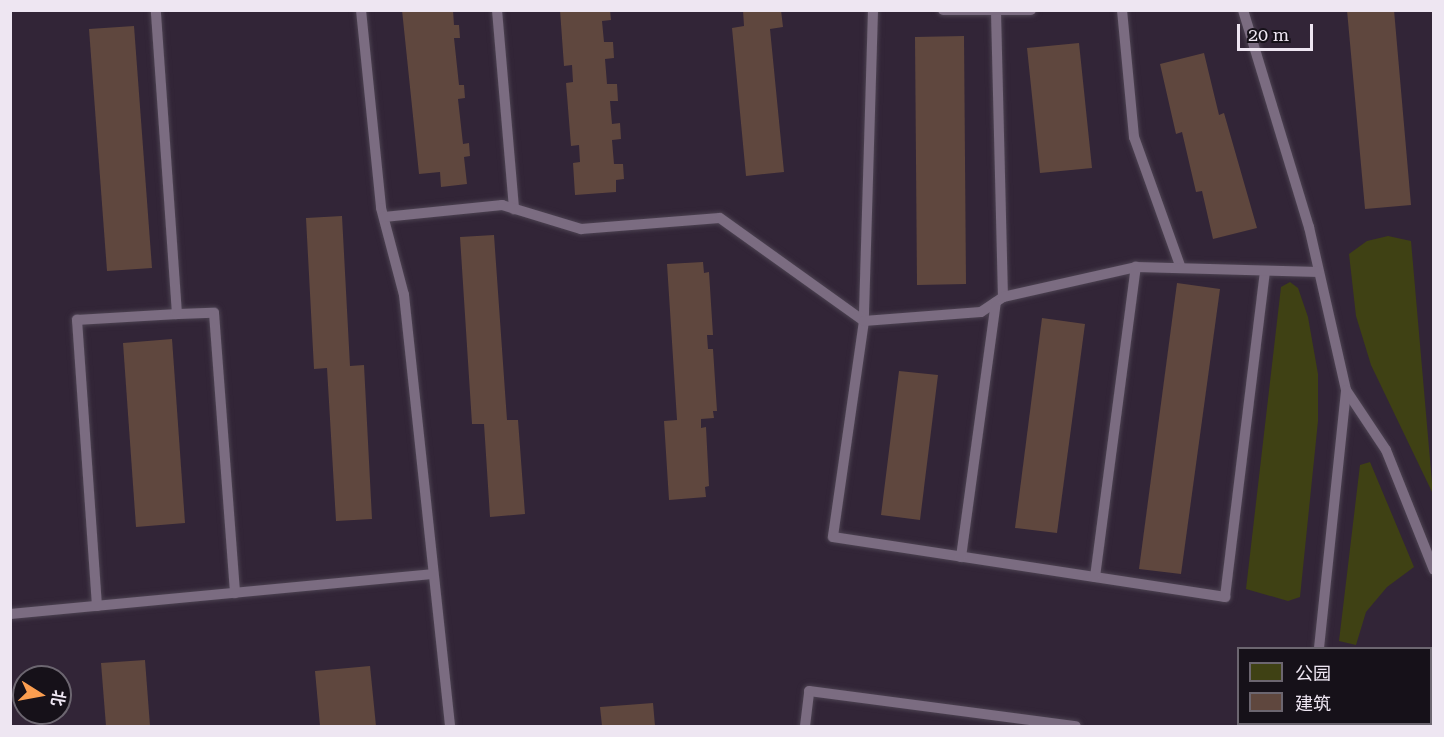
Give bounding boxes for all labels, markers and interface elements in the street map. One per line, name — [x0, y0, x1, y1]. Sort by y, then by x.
scale bar — [1240, 12, 1316, 50]
text: 20 m — [1248, 24, 1289, 45]
legend — [1237, 647, 1432, 725]
text: 公园 — [1295, 663, 1331, 684]
north arrow — [12, 665, 72, 725]
text: 北 — [47, 688, 69, 708]
text: 建筑 — [1295, 693, 1331, 714]

